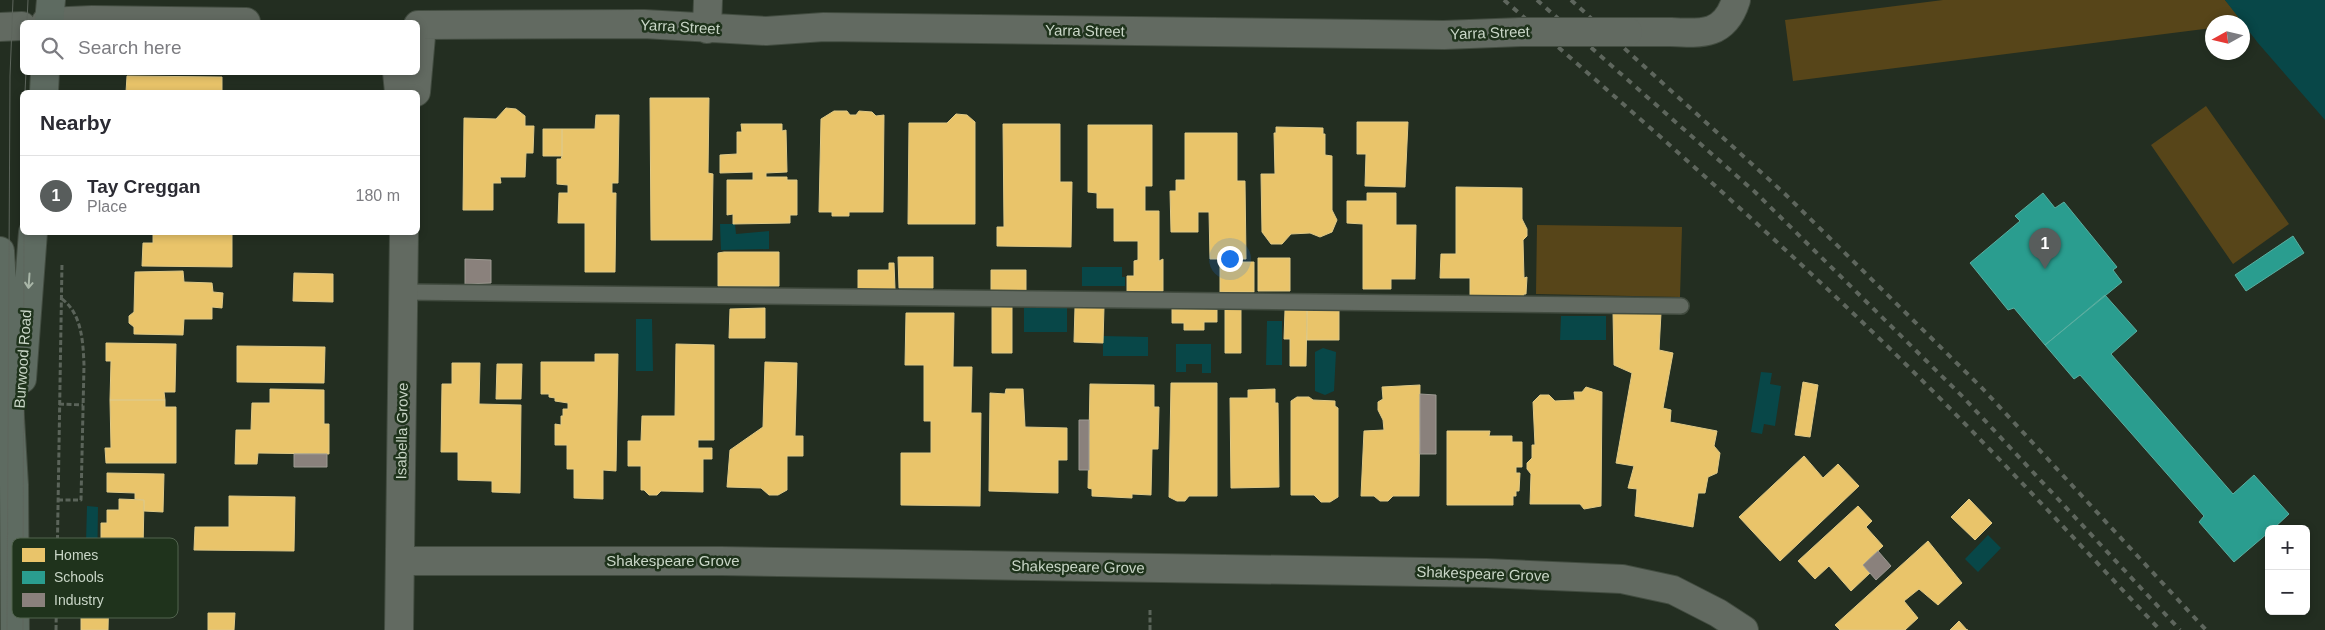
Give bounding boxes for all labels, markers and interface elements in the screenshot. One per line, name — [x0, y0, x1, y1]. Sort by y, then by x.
north arrow — [2205, 15, 2250, 60]
street label: Yarra Street — [640, 16, 721, 37]
search box — [20, 20, 420, 75]
street label: Yarra Street — [1045, 21, 1126, 40]
street label: Yarra Street — [1450, 23, 1531, 42]
icon: search — [38, 34, 66, 62]
text: Search here — [78, 37, 182, 58]
text: Nearby — [40, 111, 111, 134]
text: Tay Creggan — [87, 176, 201, 197]
text: 1 — [52, 187, 60, 204]
text: 180 m — [356, 187, 400, 204]
text: Place — [87, 198, 127, 215]
pin: 1 — [2029, 228, 2061, 269]
your location — [1217, 246, 1243, 272]
one-way arrow — [25, 273, 34, 289]
street label: Burwood Road — [11, 309, 34, 409]
street label: Isabella Grove — [392, 382, 411, 479]
map controls — [2265, 525, 2310, 615]
button: + — [2265, 525, 2310, 570]
legend — [12, 538, 178, 618]
text: Homes — [54, 547, 98, 563]
street label: Shakespeare Grove — [606, 552, 740, 569]
street label: Shakespeare Grove — [1011, 557, 1145, 576]
street label: Shakespeare Grove — [1416, 563, 1550, 584]
text: Schools — [54, 569, 104, 585]
button: − — [2265, 570, 2310, 615]
text: Industry — [54, 592, 104, 608]

